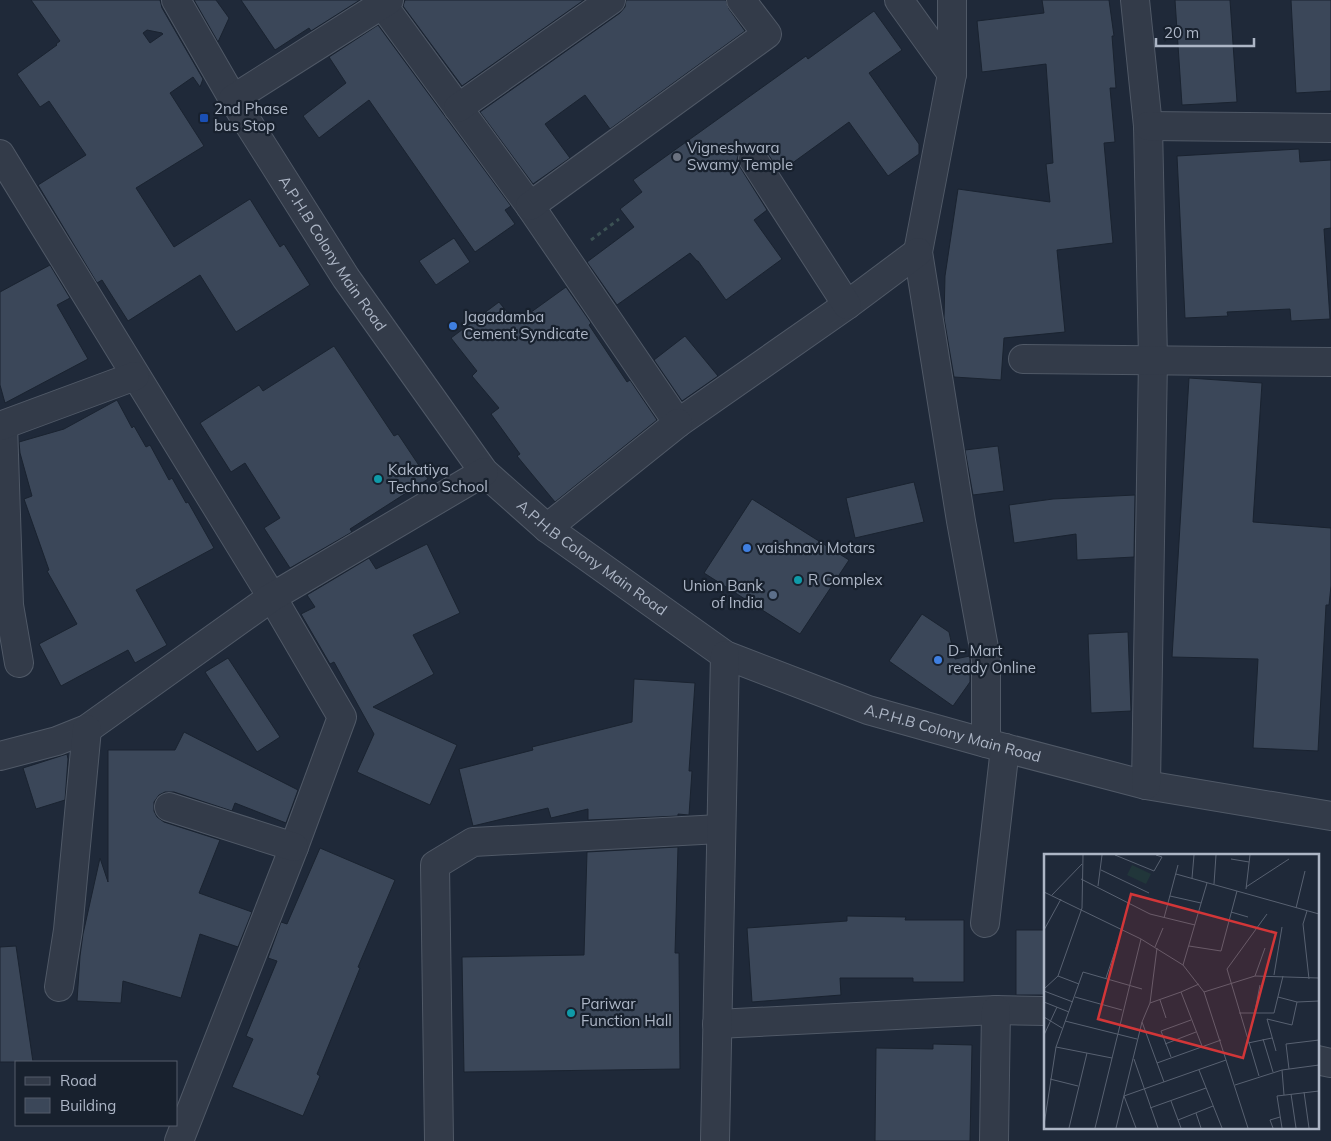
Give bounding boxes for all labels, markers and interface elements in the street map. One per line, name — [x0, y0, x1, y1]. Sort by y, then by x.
scale bar — [1156, 15, 1254, 47]
text: 20 m — [1164, 23, 1199, 42]
place label: 2nd Phase bus Stop — [214, 99, 288, 135]
marker: 2nd Phase bus Stop — [198, 112, 210, 124]
place label: Vigneshwara Swamy Temple — [687, 138, 793, 174]
marker: Vigneshwara Swamy Temple — [671, 151, 683, 163]
street label: A.P.H.B Colony Main Road — [275, 172, 391, 335]
place label: Jagadamba Cement Syndicate — [463, 307, 588, 343]
marker: Jagadamba Cement Syndicate — [447, 320, 459, 332]
place label: Kakatiya Techno School — [388, 460, 488, 496]
marker: Kakatiya Techno School — [372, 473, 384, 485]
street label: A.P.H.B Colony Main Road — [513, 496, 671, 619]
place label: vaishnavi Motars — [757, 538, 875, 557]
marker: vaishnavi Motars — [741, 542, 753, 554]
place label: R Complex — [808, 570, 882, 589]
marker: R Complex — [792, 574, 804, 586]
place label: Union Bank of India — [683, 576, 763, 612]
marker: Union Bank of India — [767, 589, 779, 601]
place label: D- Mart ready Online — [948, 641, 1036, 677]
marker: D- Mart ready Online — [932, 654, 944, 666]
street label: A.P.H.B Colony Main Road — [862, 699, 1043, 766]
inset map — [1044, 854, 1318, 1128]
place label: Pariwar Function Hall — [581, 994, 672, 1030]
marker: Pariwar Function Hall — [565, 1007, 577, 1019]
legend — [15, 1061, 178, 1126]
text: Road — [60, 1071, 97, 1090]
text: Building — [60, 1096, 116, 1115]

